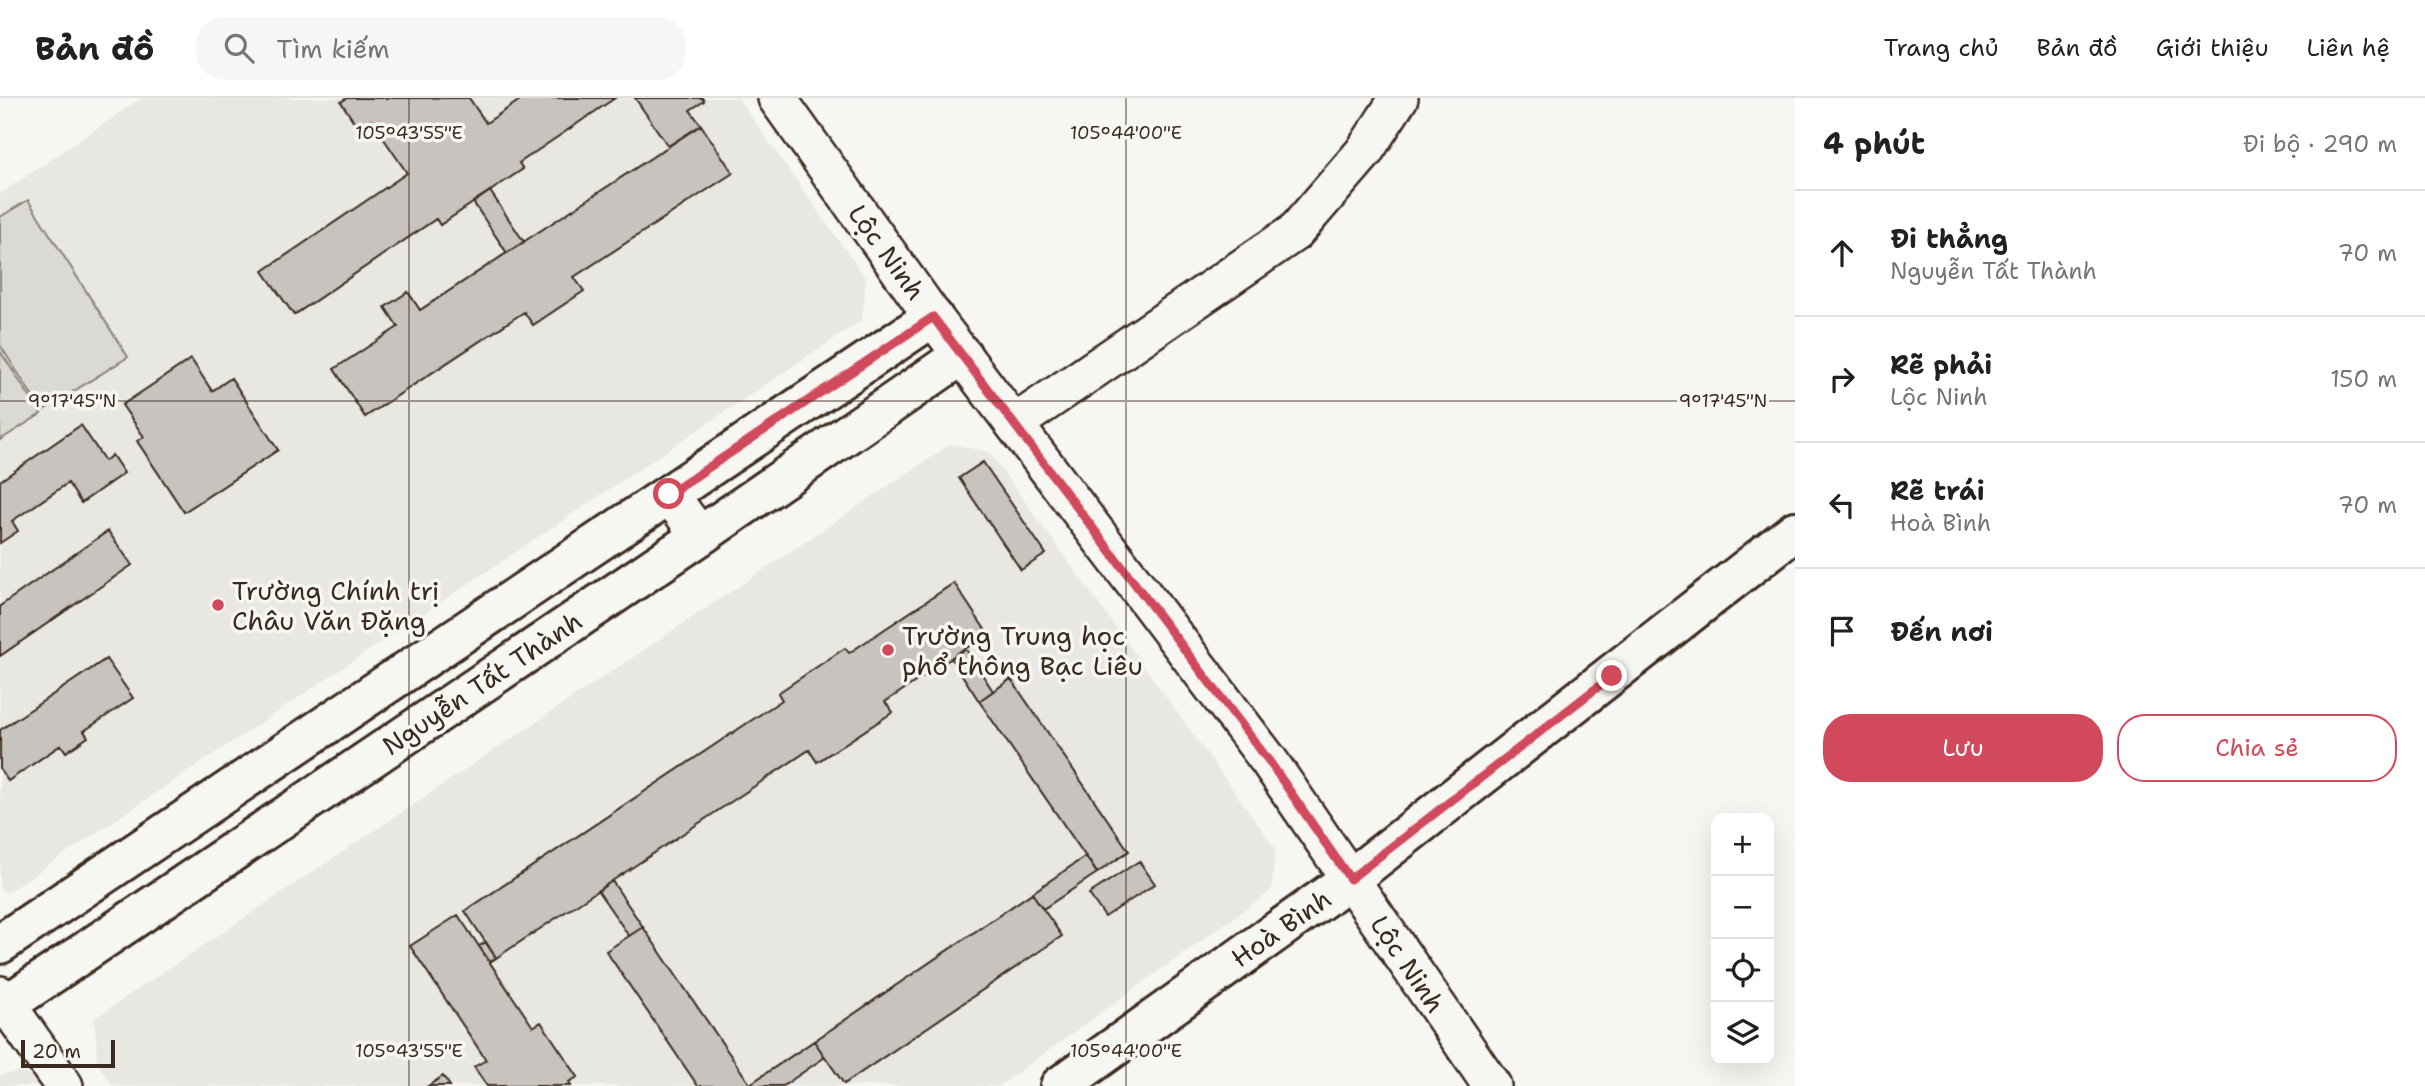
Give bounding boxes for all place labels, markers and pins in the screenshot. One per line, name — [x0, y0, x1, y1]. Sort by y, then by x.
place label: Trường Chính trị Châu Văn Đặng — [232, 573, 440, 638]
marker: Trường Chính trị Châu Văn Đặng — [210, 597, 226, 613]
place label: Trường Trung học phổ thông Bạc Liêu — [902, 618, 1143, 683]
marker: Trường Trung học phổ thông Bạc Liêu — [880, 642, 896, 658]

